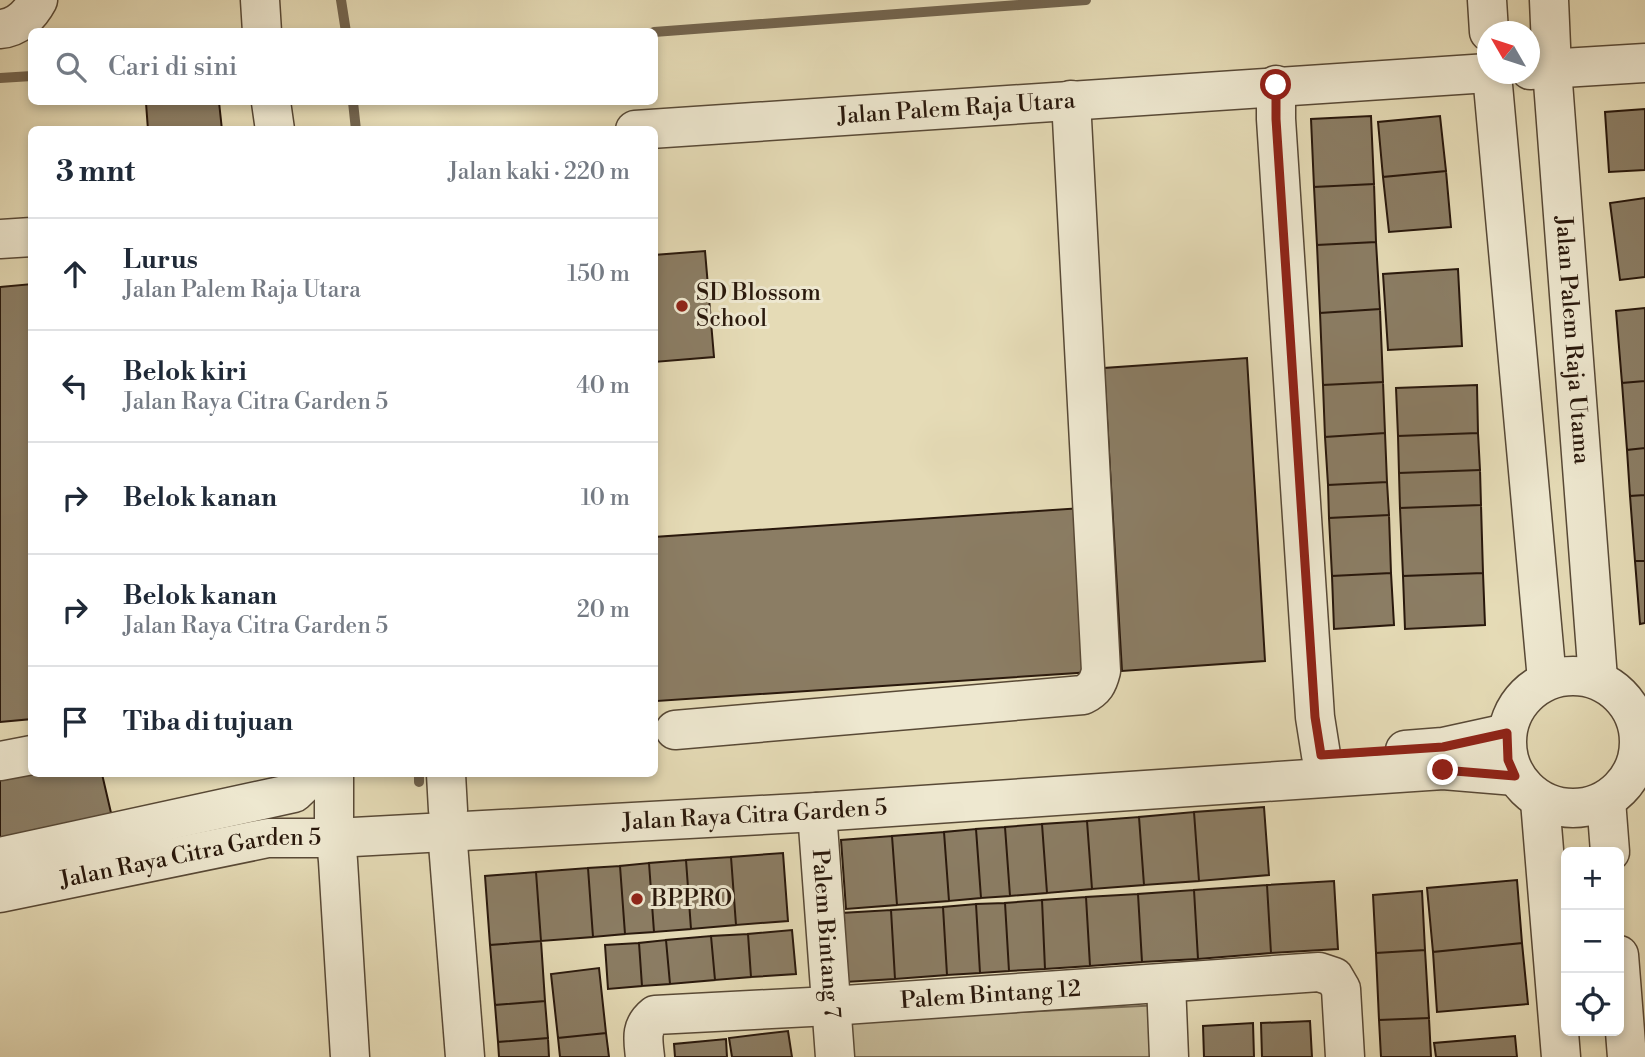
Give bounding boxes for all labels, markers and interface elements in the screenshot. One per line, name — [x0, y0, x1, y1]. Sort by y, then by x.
north arrow — [1477, 21, 1540, 84]
search box — [28, 28, 658, 105]
icon: search — [52, 48, 90, 86]
text: Cari di sini — [108, 51, 237, 83]
route start — [1260, 69, 1291, 100]
street label: Jalan Palem Raja Utara — [836, 87, 1076, 131]
text: 3 mnt — [56, 153, 135, 191]
text: Jalan kaki · 220 m — [448, 158, 630, 186]
street label: Jalan Palem Raja Utama — [1549, 214, 1596, 465]
text: Lurus — [123, 244, 198, 276]
icon: ahead — [56, 255, 94, 293]
text: 150 m — [567, 260, 630, 288]
text: Jalan Palem Raja Utara — [123, 276, 361, 304]
place label: SD Blossom School — [696, 279, 821, 333]
marker: SD Blossom School — [674, 298, 690, 314]
text: Belok kiri — [123, 356, 247, 388]
icon: left — [56, 367, 94, 405]
text: 40 m — [576, 372, 630, 400]
text: Jalan Raya Citra Garden 5 — [123, 388, 388, 416]
icon: right — [56, 479, 94, 517]
text: Belok kanan — [123, 482, 277, 514]
text: 10 m — [581, 484, 630, 512]
text: Belok kanan — [123, 580, 277, 612]
icon: right — [56, 591, 94, 629]
text: 20 m — [577, 596, 630, 624]
text: Jalan Raya Citra Garden 5 — [123, 612, 388, 640]
icon: arrive — [56, 703, 94, 741]
text: Tiba di tujuan — [123, 706, 293, 738]
route end — [1427, 754, 1458, 785]
street label: Jalan Raya Citra Garden 5 — [620, 793, 888, 837]
street label: Jalan Raya Citra Garden 5 — [56, 824, 321, 895]
map controls — [1561, 847, 1624, 1036]
button: + — [1561, 847, 1624, 910]
street label: Palem Bintang 7 — [806, 848, 846, 1019]
place label: BPPRO — [650, 885, 732, 913]
marker: BPPRO — [629, 891, 645, 907]
button: − — [1561, 910, 1624, 973]
button: locate — [1561, 973, 1624, 1036]
street label: Palem Bintang 12 — [899, 975, 1082, 1015]

